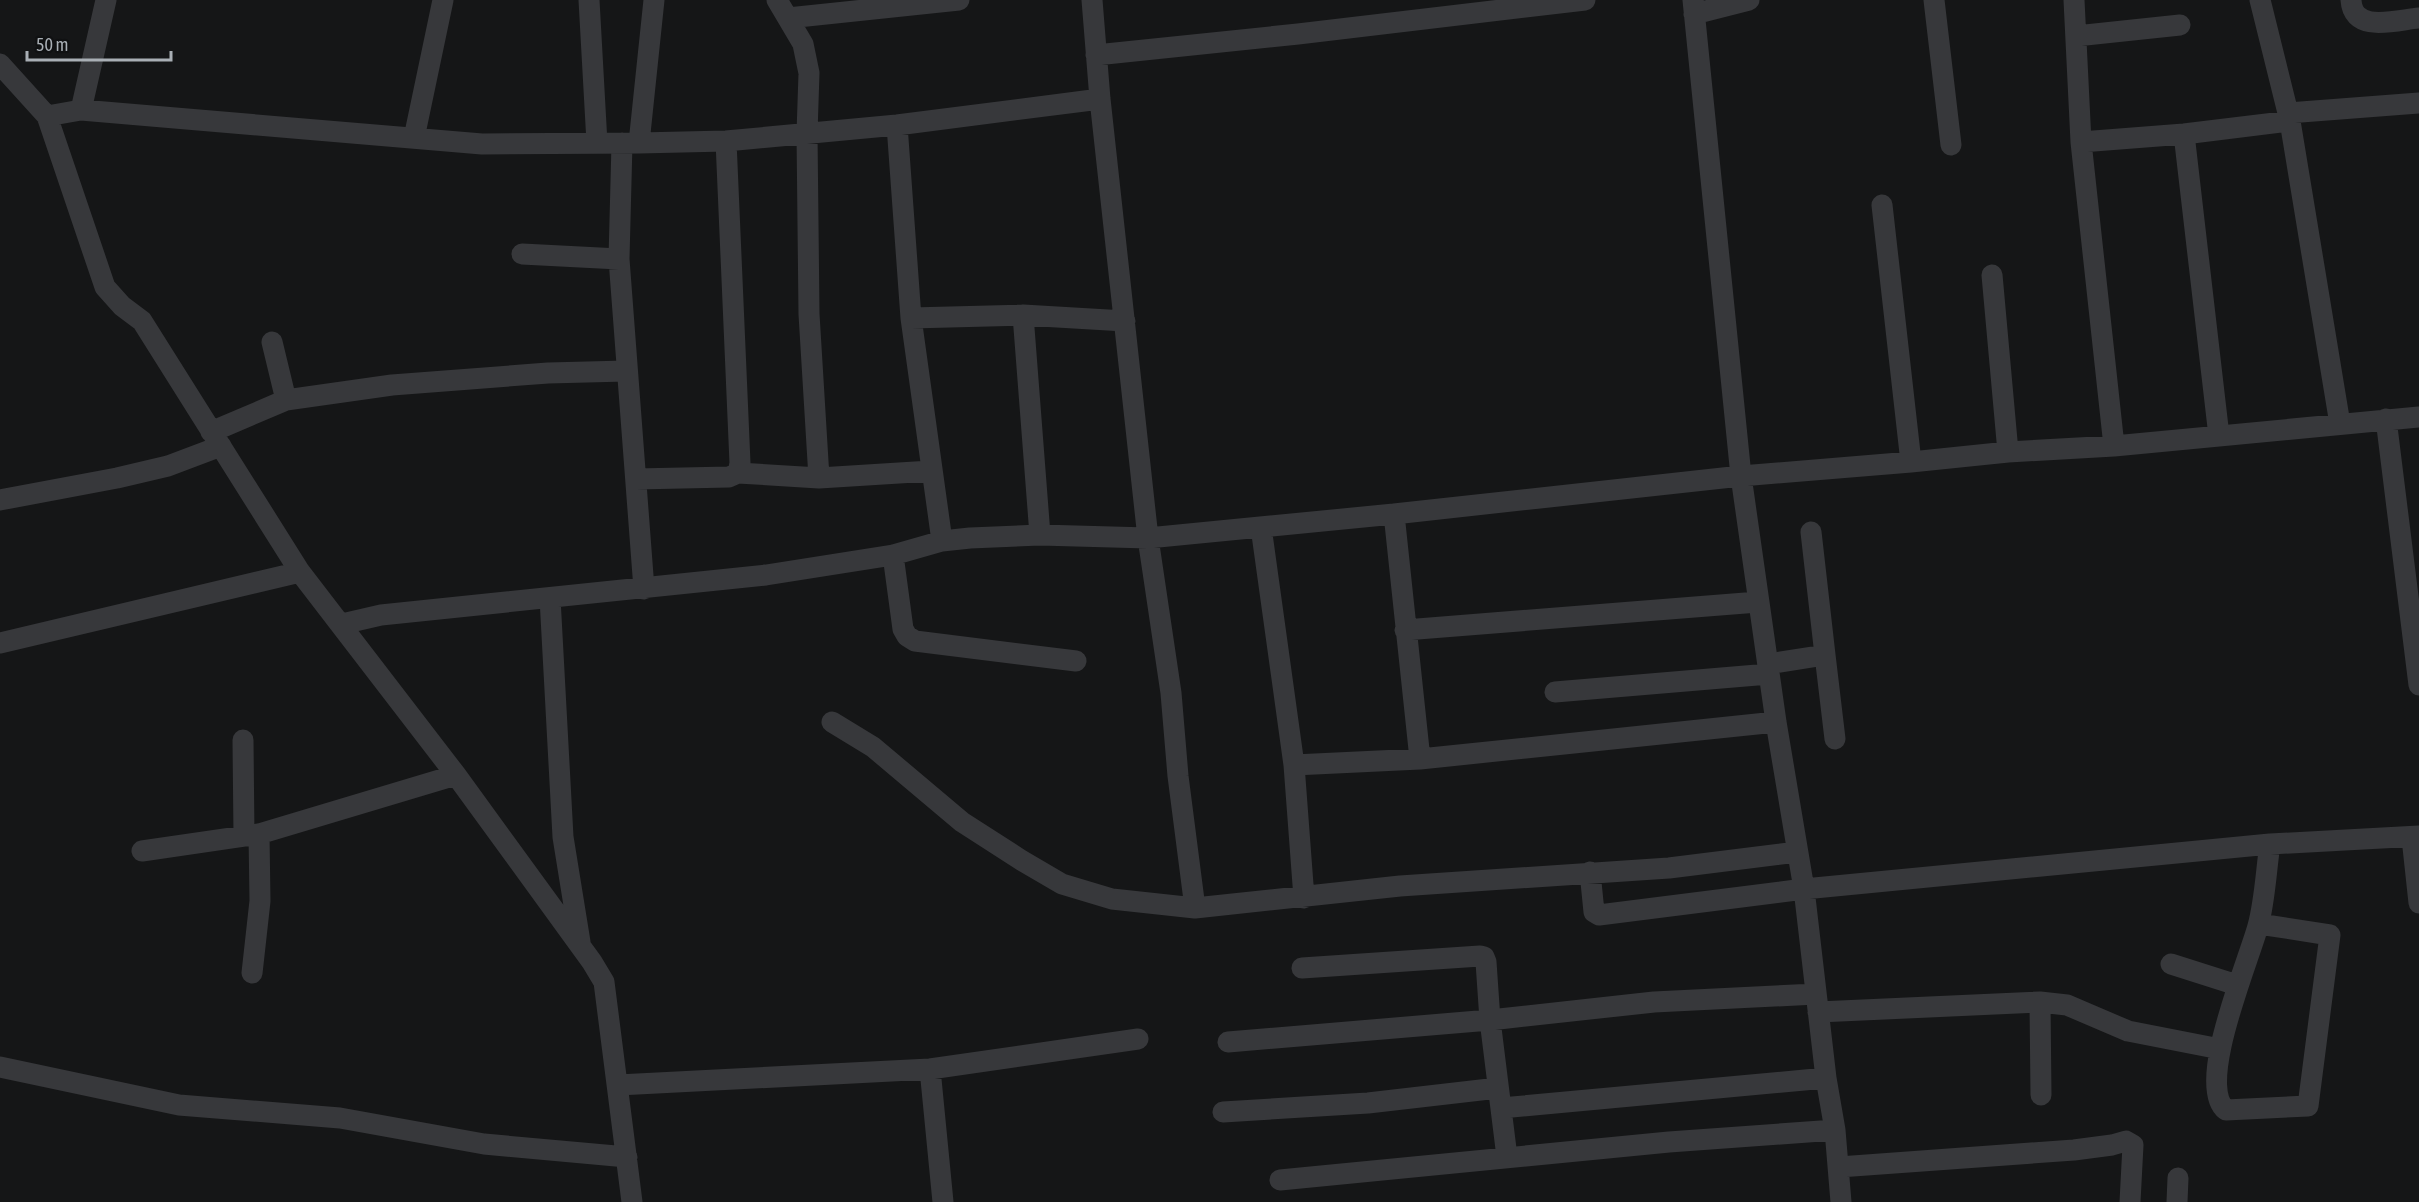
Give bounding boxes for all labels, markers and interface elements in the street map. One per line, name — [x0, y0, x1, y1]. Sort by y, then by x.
scale bar — [27, 24, 171, 62]
text: 50 m — [36, 34, 68, 55]

